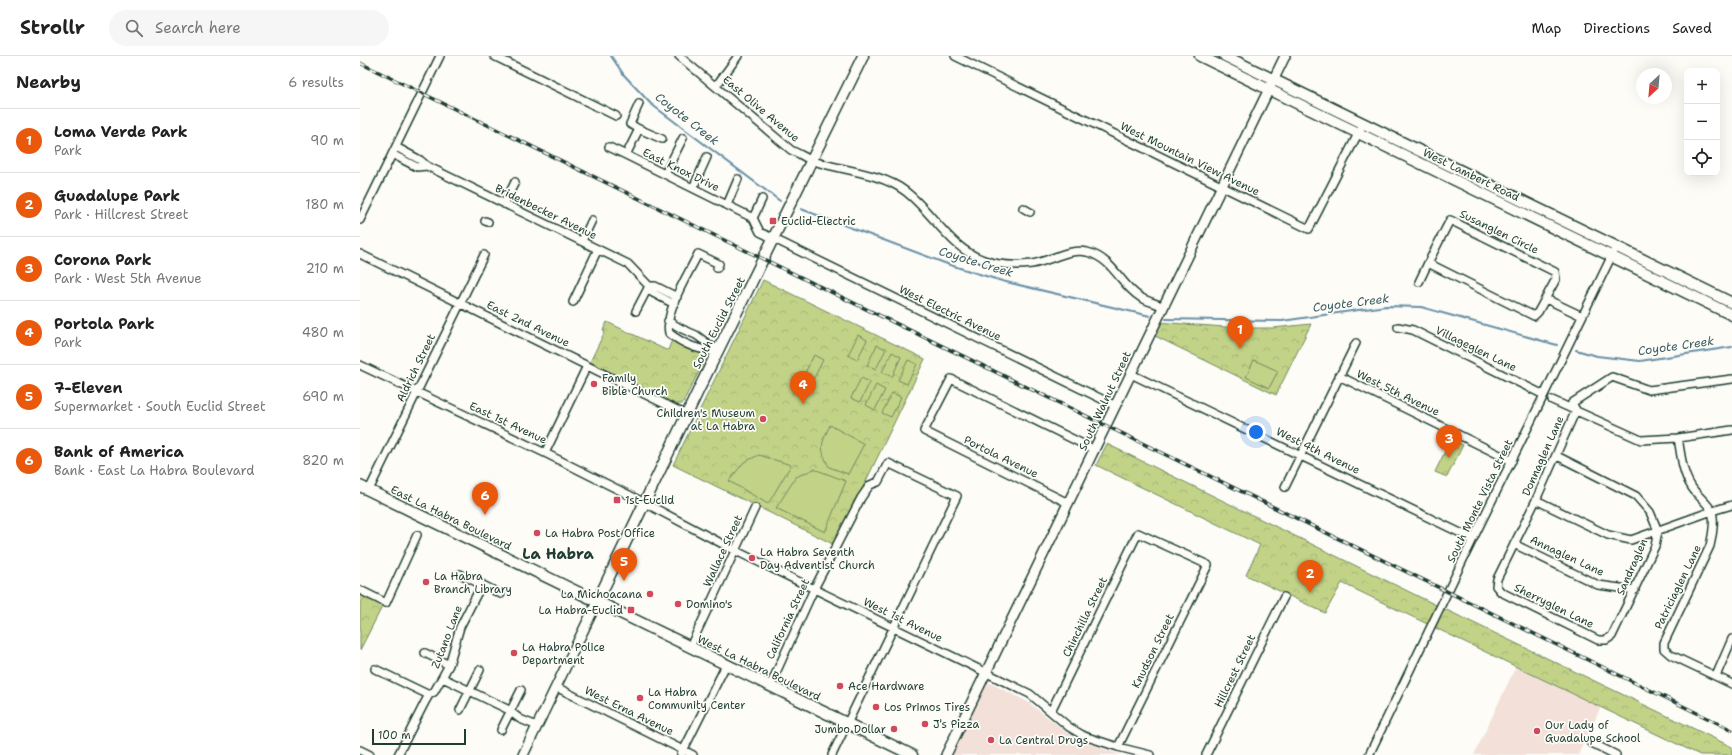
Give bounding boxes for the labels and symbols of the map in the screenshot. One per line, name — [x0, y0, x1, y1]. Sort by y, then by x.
north arrow — [1636, 68, 1672, 104]
street label: East Olive Avenue — [719, 72, 803, 146]
water label: Coyote Creek — [652, 89, 722, 149]
street label: West Mountain View Avenue — [1118, 119, 1262, 199]
street label: East Knox Drive — [640, 145, 722, 195]
street label: West Lambert Road — [1420, 145, 1522, 205]
street label: Bridenbecker Avenue — [493, 181, 599, 243]
street label: Susanglen Circle — [1457, 206, 1541, 258]
place label: Euclid-Electric — [781, 214, 856, 229]
marker: Euclid-Electric — [768, 216, 778, 226]
water label: Coyote Creek — [937, 243, 1015, 281]
street label: South Euclid Street — [689, 274, 749, 372]
street label: West Electric Avenue — [896, 282, 1004, 344]
water label: Coyote Creek — [1312, 290, 1390, 316]
street label: East 2nd Avenue — [484, 297, 572, 351]
pin: 1 — [1227, 316, 1253, 349]
street label: Villageglen Lane — [1433, 323, 1519, 375]
street label: Aldrich Street — [393, 331, 439, 405]
water label: Coyote Creek — [1637, 333, 1715, 359]
street label: South Walnut Street — [1075, 349, 1135, 453]
street label: West 5th Avenue — [1354, 366, 1442, 420]
place label: Family Bible Church — [602, 371, 668, 399]
pin: 4 — [790, 371, 816, 404]
marker: Family Bible Church — [589, 379, 599, 389]
street label: East 1st Avenue — [467, 398, 549, 448]
place label: Children's Museum at La Habra — [657, 406, 756, 434]
marker: Children's Museum at La Habra — [758, 414, 768, 424]
street label: Donnaglen Lane — [1519, 414, 1567, 498]
your location — [1246, 422, 1266, 442]
street label: West 4th Avenue — [1274, 424, 1362, 478]
pin: 3 — [1436, 425, 1462, 458]
street label: Portola Avenue — [961, 432, 1041, 482]
street label: South Monte Vista Street — [1444, 437, 1517, 565]
street label: East La Habra Boulevard — [388, 482, 514, 554]
pin: 6 — [472, 482, 498, 515]
place label: 1st-Euclid — [625, 493, 674, 508]
marker: 1st-Euclid — [612, 495, 622, 505]
street label: Wallace Street — [700, 512, 746, 589]
place label: La Habra Post Office — [545, 526, 655, 541]
marker: La Habra Post Office — [532, 528, 542, 538]
street label: Annaglen Lane — [1527, 532, 1607, 580]
street label: Sandraglen — [1613, 536, 1651, 598]
street label: Patriciaglen Lane — [1651, 542, 1705, 632]
district label: La Habra — [522, 544, 594, 564]
place label: La Habra Seventh Day Adventist Church — [760, 545, 875, 573]
pin: 5 — [611, 548, 637, 581]
marker: La Habra Seventh Day Adventist Church — [747, 553, 757, 563]
pin: 2 — [1297, 560, 1323, 593]
place label: La Habra Branch Library — [434, 569, 512, 597]
street label: Chinchilla Street — [1059, 574, 1111, 660]
street label: California Street — [763, 576, 813, 662]
marker: La Habra Branch Library — [421, 577, 431, 587]
street label: Sherryglen Lane — [1512, 580, 1596, 632]
place label: La Michoacana — [561, 587, 642, 602]
marker: La Michoacana — [645, 589, 655, 599]
street label: West 1st Avenue — [861, 594, 945, 646]
place label: Domino's — [686, 597, 733, 612]
marker: Domino's — [673, 599, 683, 609]
street label: Zutano Lane — [428, 603, 466, 671]
place label: La Habra-Euclid — [539, 603, 623, 618]
marker: La Habra-Euclid — [626, 605, 636, 615]
street label: Knudson Street — [1128, 611, 1178, 691]
street label: West La Habra Boulevard — [695, 632, 823, 704]
street label: Hillcrest Street — [1211, 632, 1259, 710]
place label: La Habra Police Department — [522, 640, 605, 668]
marker: La Habra Police Department — [509, 648, 519, 658]
place label: Ace Hardware — [848, 679, 924, 694]
marker: Ace Hardware — [835, 681, 845, 691]
street label: West Erna Avenue — [582, 683, 676, 739]
place label: La Habra Community Center — [648, 685, 746, 713]
marker: La Habra Community Center — [635, 693, 645, 703]
place label: Los Primos Tires — [884, 700, 970, 715]
marker: Los Primos Tires — [871, 702, 881, 712]
place label: J's Pizza — [933, 717, 980, 732]
place label: Our Lady of Guadalupe School — [1545, 718, 1641, 746]
marker: J's Pizza — [920, 719, 930, 729]
place label: Jumbo Dollar — [815, 722, 886, 737]
marker: Jumbo Dollar — [889, 724, 899, 734]
marker: Our Lady of Guadalupe School — [1532, 726, 1542, 736]
scale bar — [372, 727, 466, 746]
place label: La Central Drugs — [999, 733, 1088, 748]
marker: La Central Drugs — [986, 735, 996, 745]

